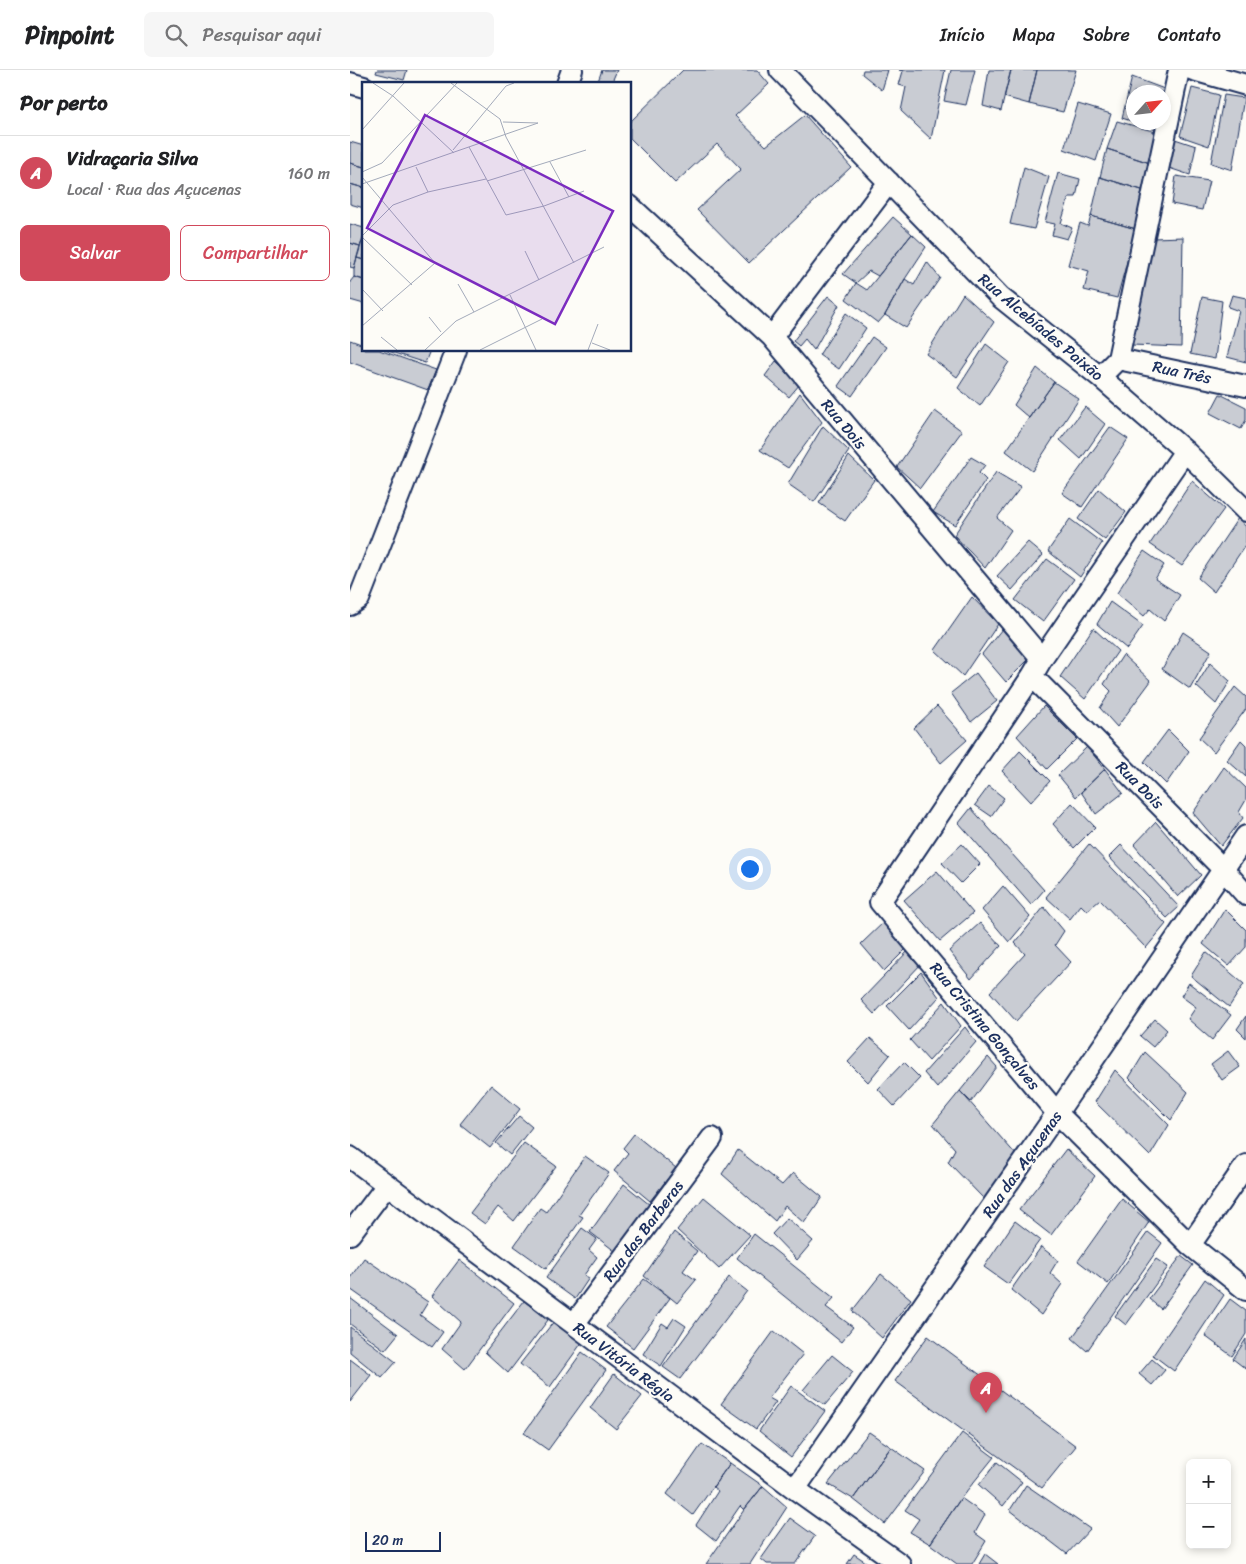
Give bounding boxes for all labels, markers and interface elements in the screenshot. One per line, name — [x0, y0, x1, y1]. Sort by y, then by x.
search box — [144, 12, 494, 57]
text: Pinpoint — [25, 14, 114, 56]
text: Pesquisar aqui — [202, 18, 321, 51]
text: Início — [940, 19, 985, 51]
text: Mapa — [1013, 19, 1055, 51]
text: Sobre — [1083, 19, 1130, 51]
text: Contato — [1158, 19, 1221, 51]
icon: search — [162, 21, 190, 49]
inset map — [362, 82, 631, 351]
text: Por perto — [20, 84, 108, 122]
north arrow — [1126, 85, 1171, 130]
text: Vidraçaria Silva — [67, 142, 198, 175]
text: A — [31, 159, 41, 188]
text: 160 m — [287, 159, 330, 188]
text: Local · Rua das Açucenas — [67, 175, 241, 204]
button: Salvar — [20, 225, 170, 281]
button: Compartilhar — [180, 225, 330, 281]
street label: Rua Alcebíades Paixão — [972, 265, 1110, 389]
street label: Rua Três — [1150, 352, 1215, 393]
street label: Rua Dois — [814, 392, 875, 457]
street label: Rua Dois — [1109, 754, 1172, 817]
your location — [737, 856, 763, 882]
street label: Rua Cristina Gonçalves — [922, 955, 1048, 1097]
street label: Rua das Açucenas — [974, 1104, 1070, 1224]
street label: Rua das Barberas — [595, 1173, 691, 1288]
street label: Rua Vitória Régia — [567, 1314, 681, 1410]
pin: A — [970, 1372, 1002, 1413]
map controls — [1186, 1459, 1231, 1549]
button: + — [1186, 1459, 1231, 1504]
button: − — [1186, 1504, 1231, 1549]
text: 20 m — [372, 1528, 403, 1553]
scale bar — [365, 1529, 441, 1552]

